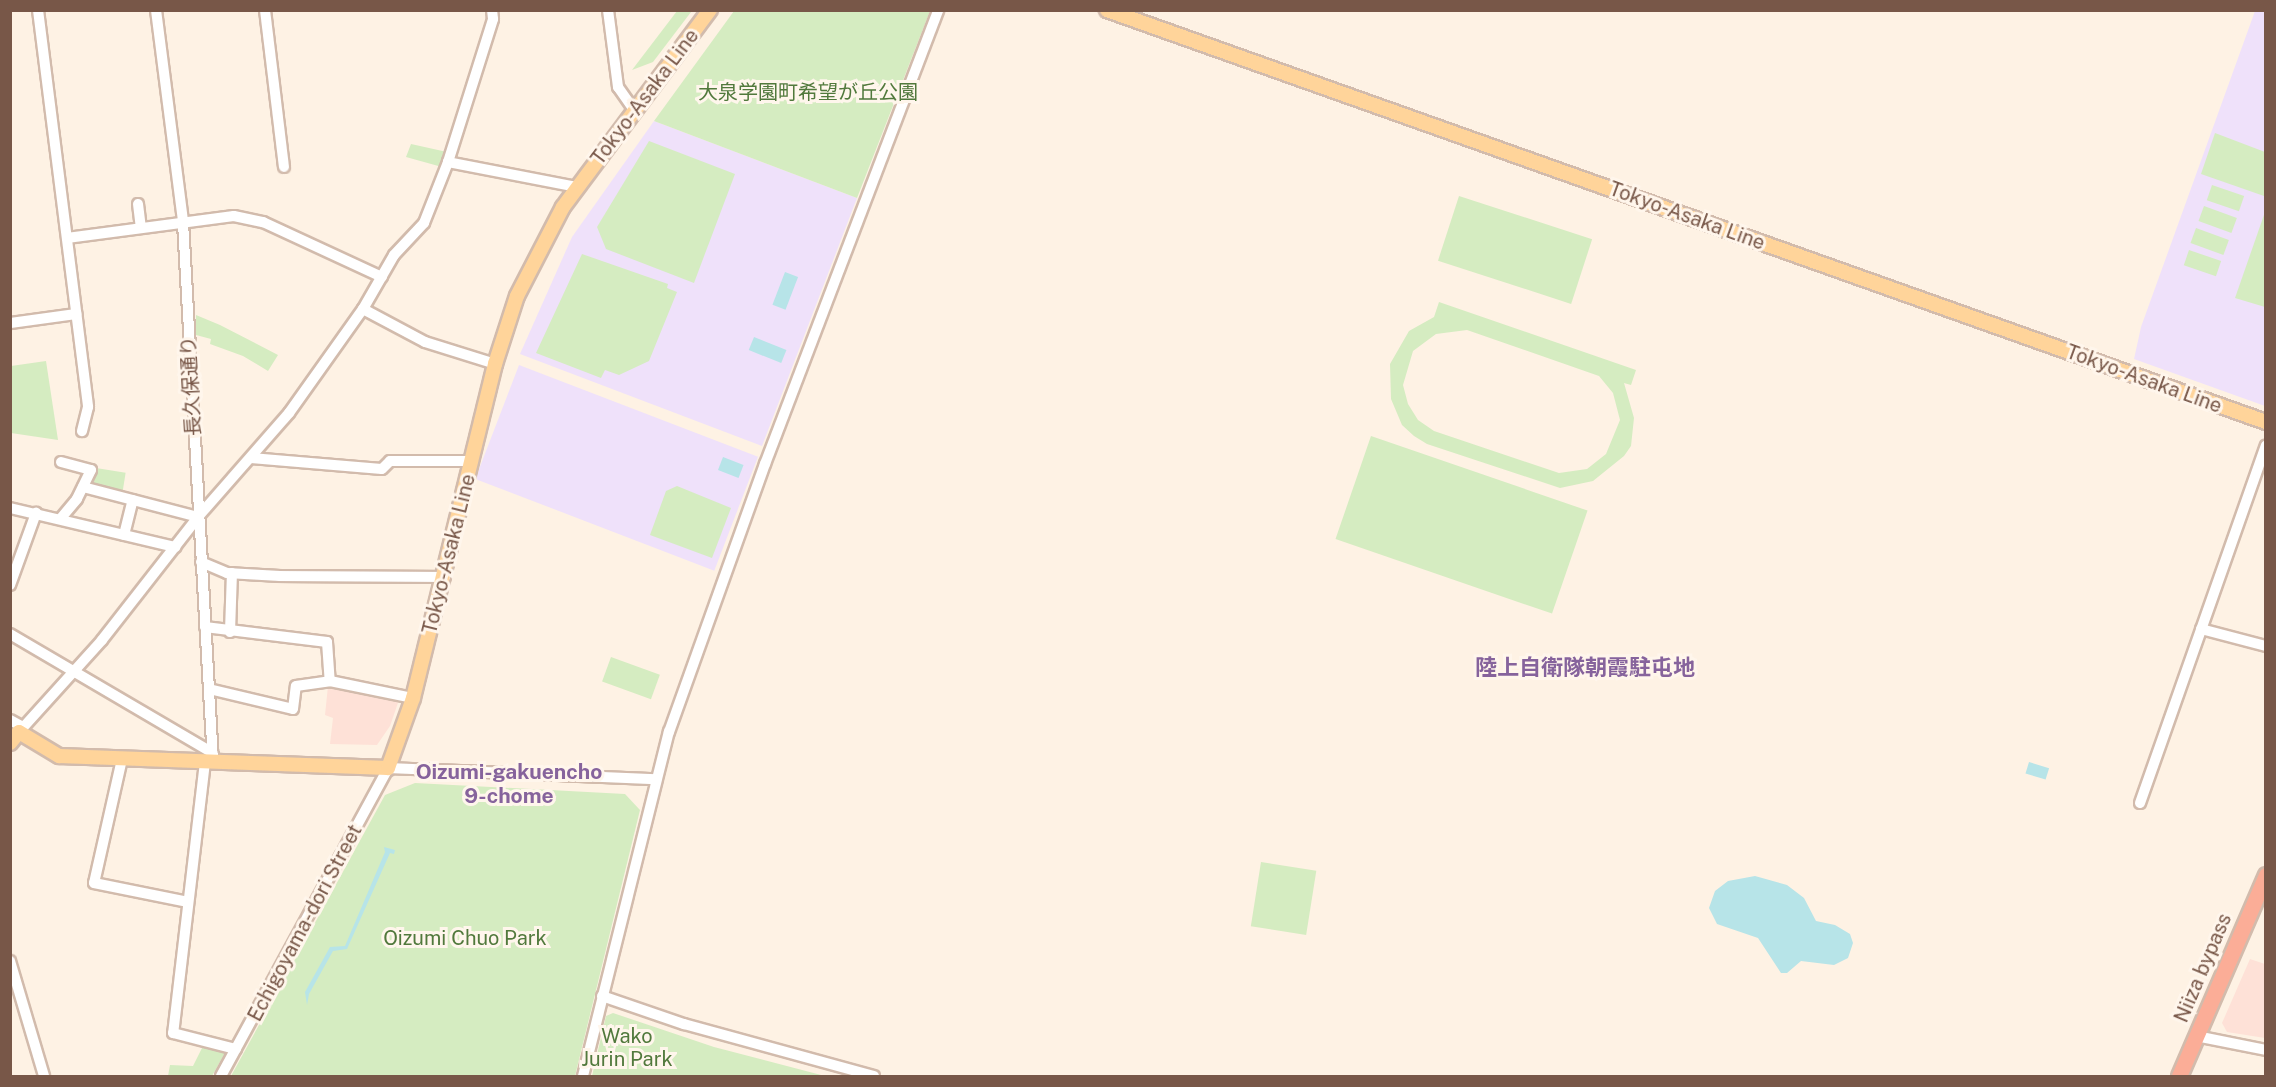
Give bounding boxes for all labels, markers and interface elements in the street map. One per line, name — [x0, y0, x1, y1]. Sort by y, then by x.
street label: Tokyo-Asaka Line — [586, 24, 704, 170]
park label: 大泉学園町希望が丘公園 — [698, 80, 918, 104]
street label: Tokyo-Asaka Line — [1606, 177, 1768, 255]
street label: 長久保通り — [176, 335, 206, 437]
street label: Tokyo-Asaka Line — [2063, 340, 2225, 418]
street label: Tokyo-Asaka Line — [418, 472, 480, 636]
district label: 陸上自衛隊朝霞駐屯地 — [1475, 655, 1695, 681]
district label: Oizumi-gakuencho 9-chome — [416, 759, 602, 809]
street label: Echigoyama-dori Street — [243, 820, 367, 1026]
street label: Niiza bypass — [2169, 910, 2237, 1026]
park label: Oizumi Chuo Park — [383, 926, 547, 950]
park label: Wako Jurin Park — [581, 1024, 673, 1071]

